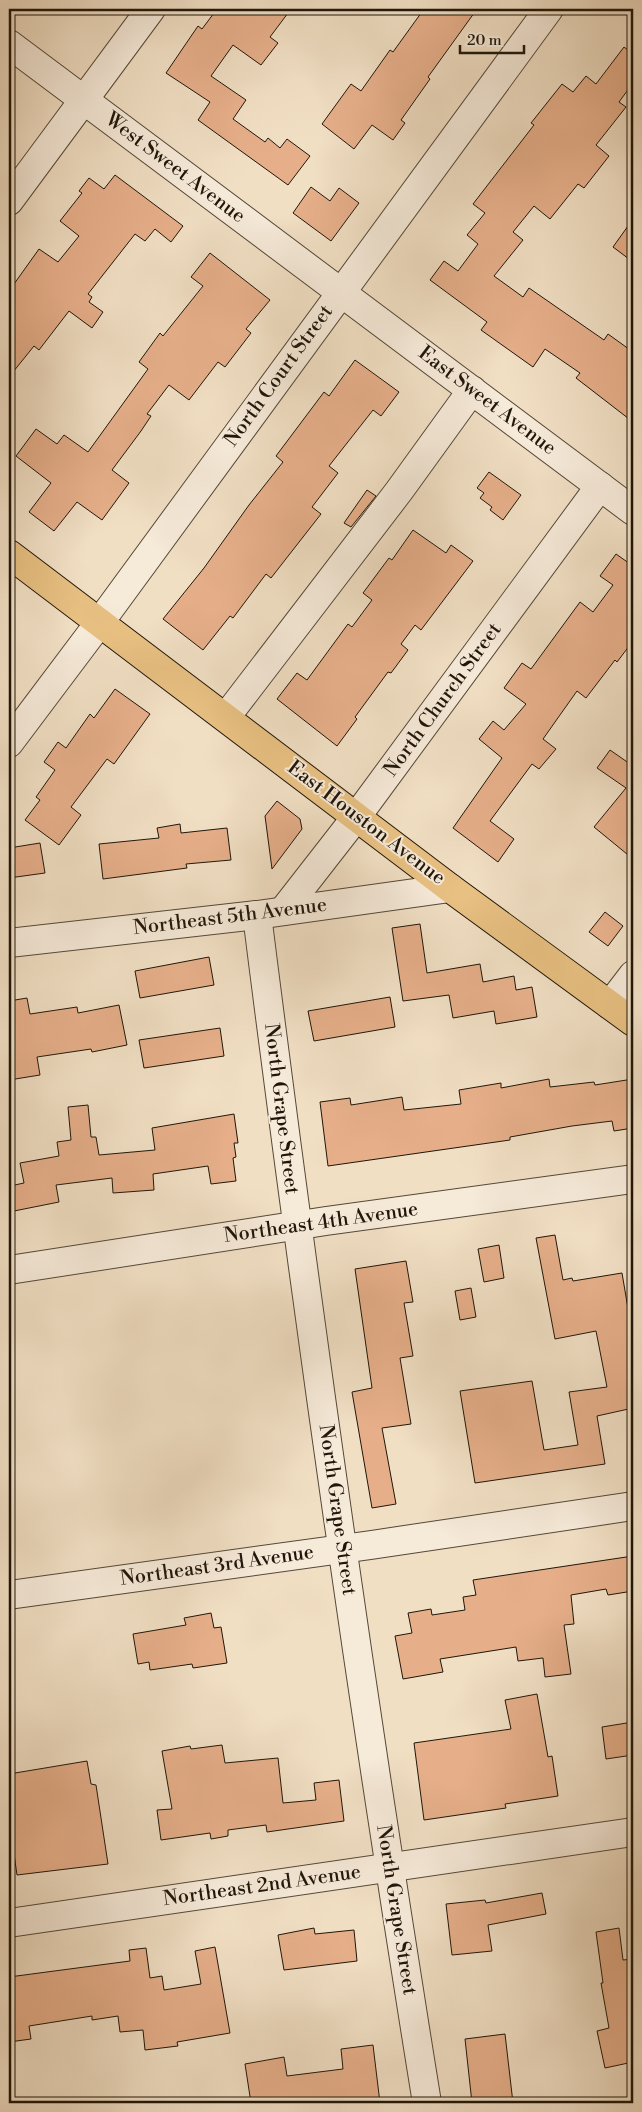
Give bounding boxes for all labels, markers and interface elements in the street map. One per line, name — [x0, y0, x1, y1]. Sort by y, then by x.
scale bar — [460, 22, 523, 54]
text: 20 m — [467, 31, 502, 50]
street label: West Sweet Avenue — [99, 106, 250, 229]
street label: North Court Street — [219, 300, 339, 452]
street label: East Sweet Avenue — [413, 341, 561, 461]
street label: North Church Street — [379, 618, 507, 782]
street label: East Houston Avenue — [282, 755, 450, 891]
street label: Northeast 5th Avenue — [132, 893, 328, 941]
street label: North Grape Street — [258, 1022, 304, 1196]
street label: Northeast 4th Avenue — [222, 1197, 420, 1249]
street label: North Grape Street — [313, 1423, 361, 1597]
street label: Northeast 3rd Avenue — [118, 1540, 316, 1592]
street label: North Grape Street — [370, 1823, 422, 1997]
street label: Northeast 2nd Avenue — [162, 1860, 362, 1912]

